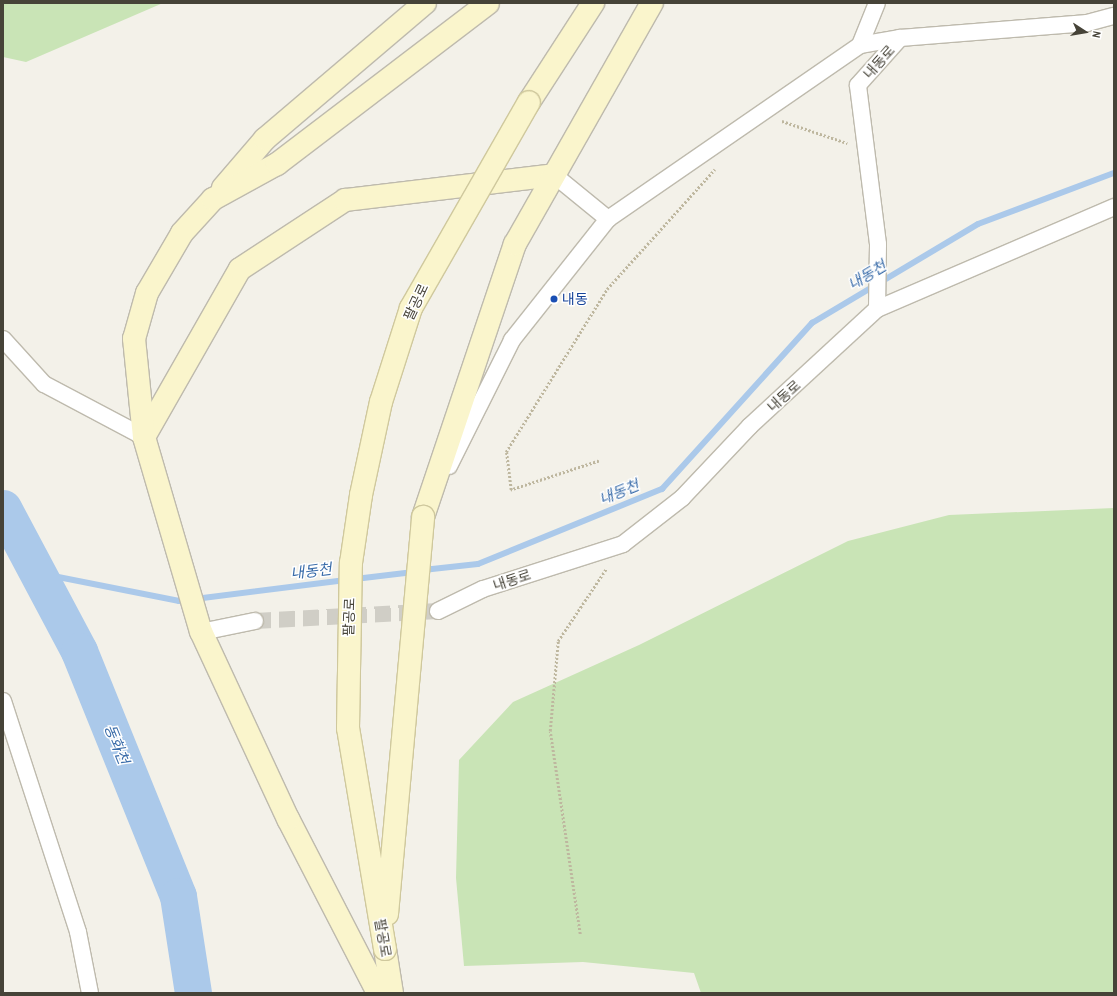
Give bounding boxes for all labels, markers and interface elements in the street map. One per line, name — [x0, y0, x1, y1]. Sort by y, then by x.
north arrow — [1065, 12, 1105, 52]
text: N — [1089, 30, 1104, 39]
street label: 내동로 — [860, 42, 898, 82]
water label: 내동천 — [845, 257, 889, 293]
street label: 팔공로 — [400, 281, 432, 323]
place label: 내동 — [562, 291, 588, 307]
marker: 내동 — [549, 294, 559, 304]
street label: 내동로 — [764, 377, 804, 415]
water label: 내동천 — [596, 476, 642, 508]
water label: 내동천 — [289, 560, 333, 582]
street label: 내동로 — [491, 566, 533, 594]
street label: 팔공로 — [340, 597, 358, 637]
water label: 동화천 — [101, 721, 133, 767]
street label: 팔공로 — [371, 918, 395, 958]

